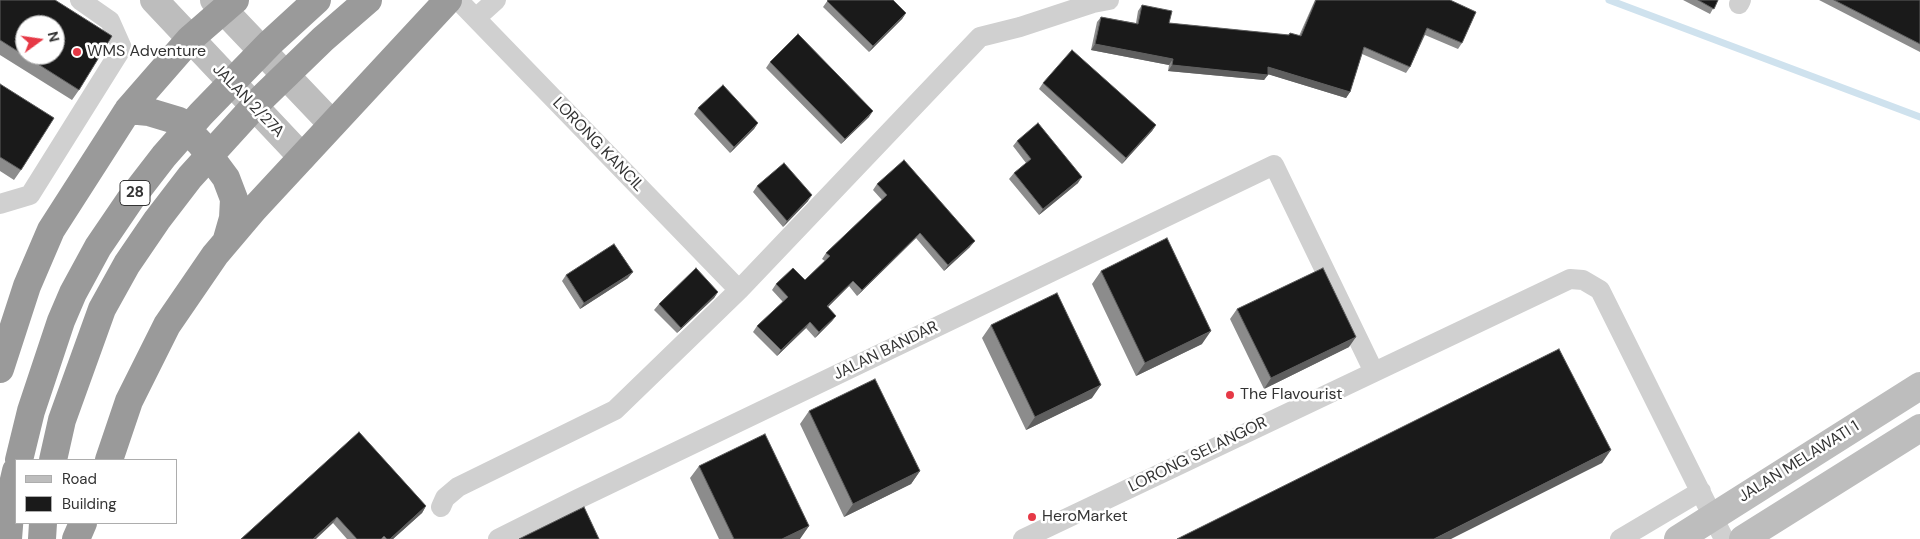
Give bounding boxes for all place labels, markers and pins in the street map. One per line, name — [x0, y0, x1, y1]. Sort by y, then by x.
place label: WMS Adventure — [87, 42, 206, 62]
marker: WMS Adventure — [71, 46, 83, 58]
place label: The Flavourist — [1240, 385, 1342, 405]
marker: The Flavourist — [1224, 389, 1236, 401]
place label: HeroMarket — [1042, 507, 1128, 527]
marker: HeroMarket — [1026, 511, 1038, 523]

